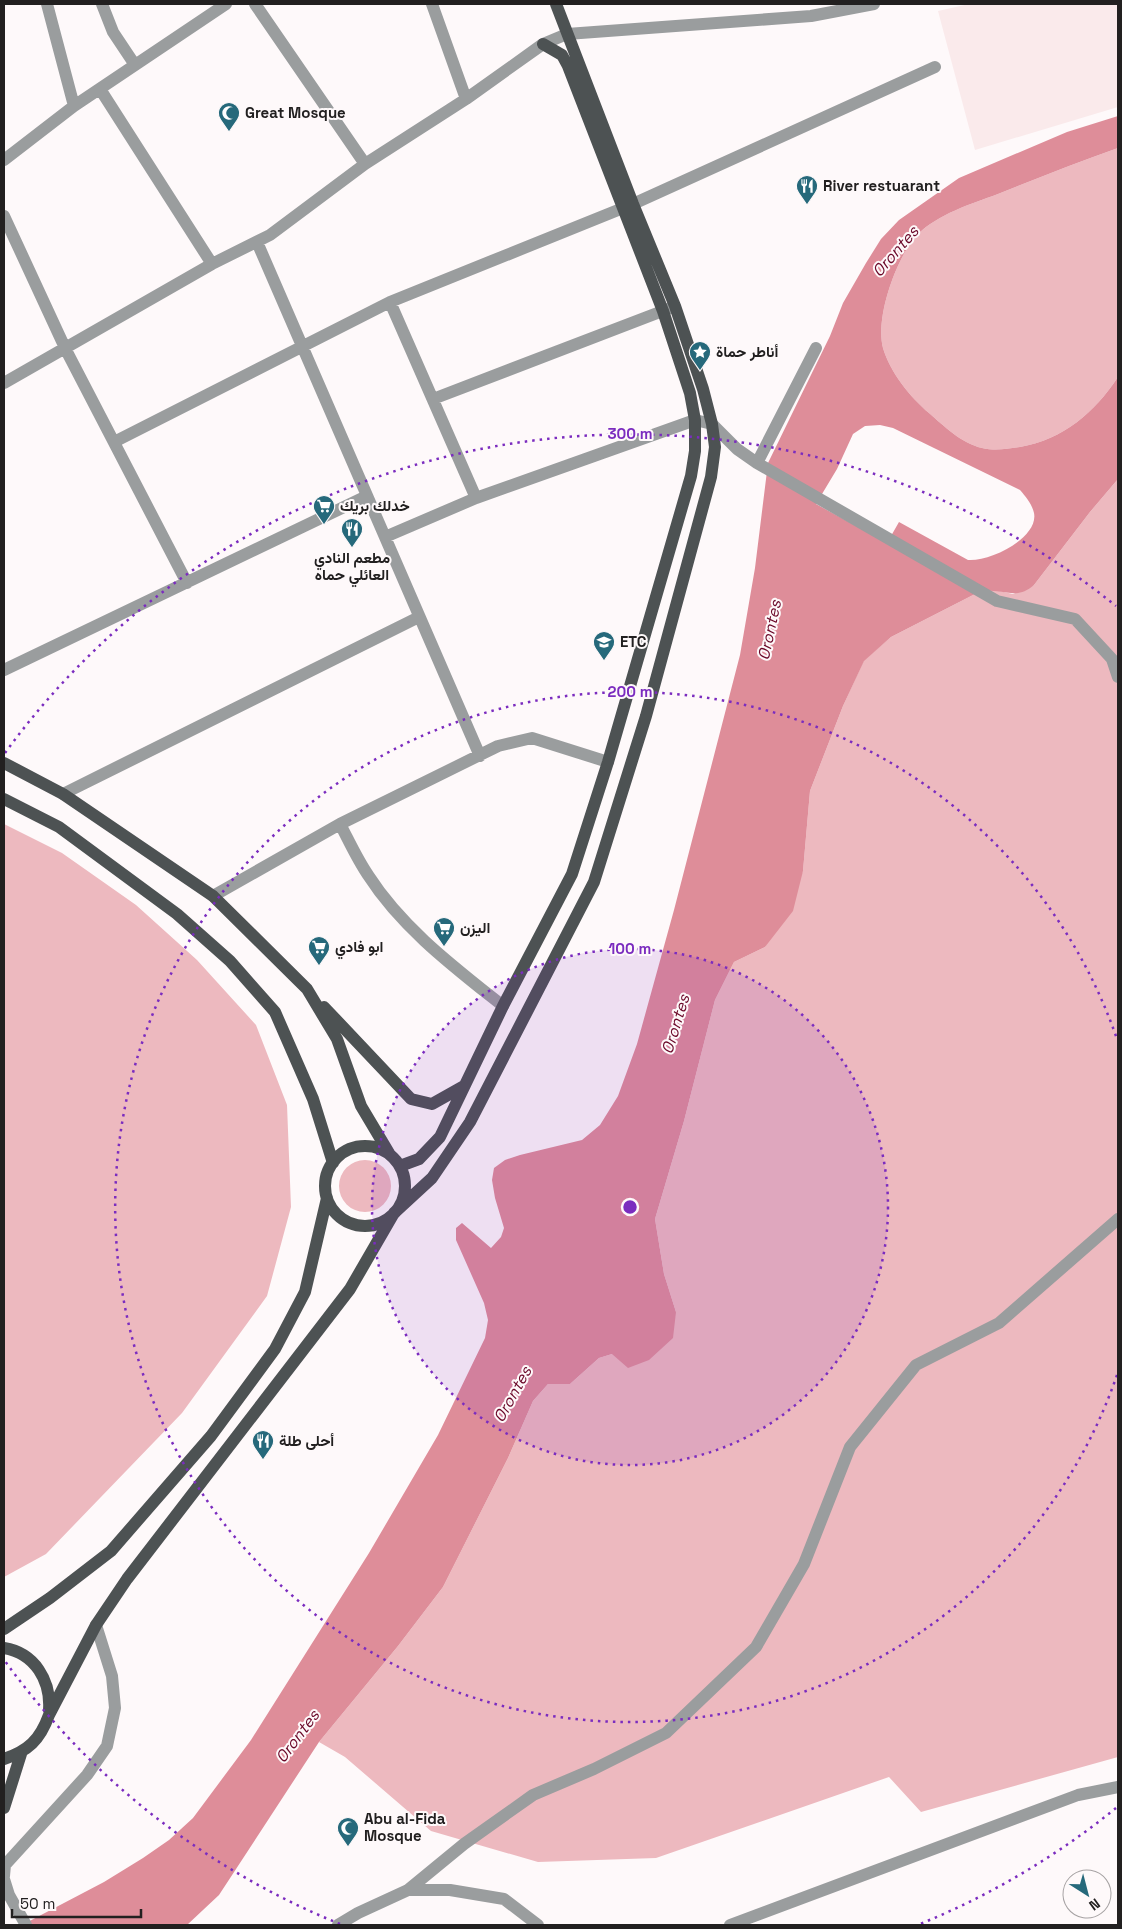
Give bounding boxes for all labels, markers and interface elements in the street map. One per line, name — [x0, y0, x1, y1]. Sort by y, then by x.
mosque icon: Great Mosque — [217, 101, 241, 132]
place label: Great Mosque — [245, 103, 346, 122]
restaurant icon: River restuarant — [795, 174, 819, 205]
place label: River restuarant — [823, 176, 940, 195]
water label: Orontes — [867, 221, 924, 281]
place icon: أناطر حماة — [688, 340, 712, 371]
place label: أناطر حماة — [716, 342, 778, 361]
text: 300 m — [607, 424, 653, 443]
supermarket icon: خدلك بريك — [312, 494, 336, 525]
place label: خدلك بريك — [340, 496, 410, 515]
restaurant icon: مطعم النادي العائلي حماه — [340, 517, 364, 548]
place label: مطعم النادي العائلي حماه — [314, 548, 390, 588]
water label: Orontes — [753, 598, 786, 662]
school or university icon: ETC — [592, 630, 616, 661]
place label: ETC — [620, 632, 647, 651]
text: 200 m — [608, 682, 652, 701]
supermarket icon: اليزن — [432, 916, 456, 947]
place label: اليزن — [460, 918, 490, 937]
supermarket icon: ابو فادي — [307, 935, 331, 966]
place label: ابو فادي — [335, 937, 383, 960]
text: 100 m — [609, 939, 651, 958]
water label: Orontes — [657, 991, 695, 1056]
centre of rings — [621, 1198, 639, 1216]
water label: Orontes — [488, 1362, 537, 1426]
restaurant icon: أحلى طلة — [251, 1429, 275, 1460]
place label: أحلى طلة — [279, 1431, 334, 1450]
water label: Orontes — [271, 1705, 324, 1767]
place label: Abu al-Fida Mosque — [364, 1809, 446, 1845]
mosque icon: Abu al-Fida Mosque — [336, 1816, 360, 1847]
north arrow — [1062, 1869, 1112, 1919]
scale bar — [12, 1886, 141, 1918]
text: 50 m — [20, 1894, 55, 1913]
text: N — [1086, 1894, 1104, 1915]

